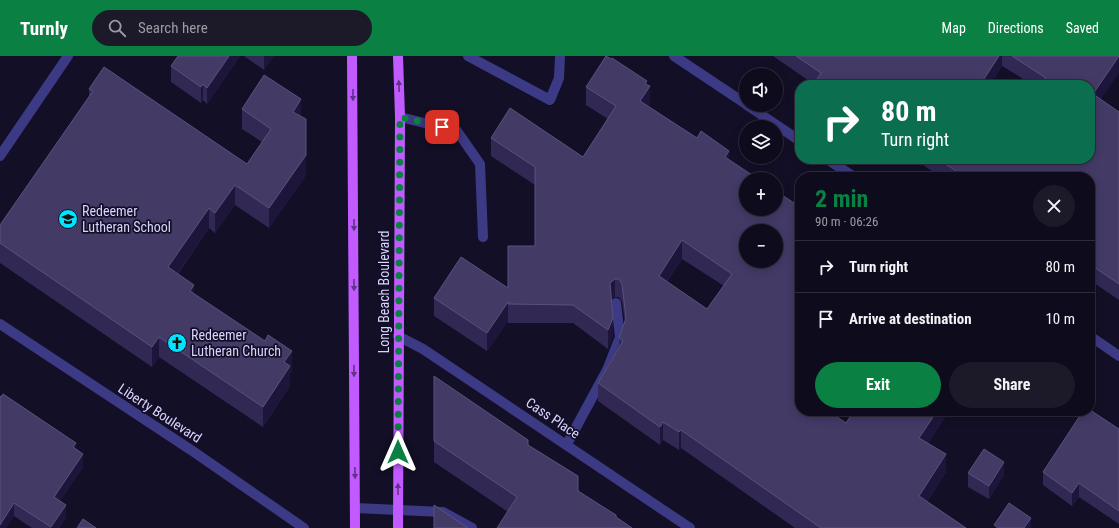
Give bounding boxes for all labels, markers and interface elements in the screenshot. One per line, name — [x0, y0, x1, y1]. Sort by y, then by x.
search box — [92, 10, 372, 46]
text: Turnly — [20, 17, 68, 40]
icon: search — [106, 17, 128, 39]
text: Search here — [138, 19, 208, 37]
text: Map — [942, 20, 966, 36]
text: Directions — [988, 20, 1044, 36]
text: Saved — [1066, 20, 1099, 36]
map controls — [739, 68, 783, 268]
button: sound — [739, 68, 783, 112]
one-way arrow — [395, 80, 402, 92]
one-way arrow — [350, 89, 356, 102]
text: 80 m — [881, 95, 937, 128]
icon: right — [815, 96, 867, 148]
pin — [425, 110, 459, 144]
icon: arrive — [431, 116, 453, 138]
button: layers — [739, 120, 783, 164]
text: Turn right — [881, 129, 949, 150]
button: + — [739, 172, 783, 216]
text: 2 min — [815, 185, 868, 213]
button: close — [1033, 185, 1075, 227]
place label: Redeemer Lutheran School — [82, 203, 171, 235]
school or university icon: Redeemer Lutheran School — [57, 208, 79, 230]
text: 90 m · 06:26 — [815, 214, 878, 229]
one-way arrow — [350, 219, 357, 231]
button: − — [739, 224, 783, 268]
street label: Long Beach Boulevard — [376, 231, 392, 353]
icon: right — [815, 256, 837, 278]
text: Turn right — [849, 258, 908, 276]
text: 80 m — [1045, 258, 1075, 276]
one-way arrow — [351, 279, 357, 292]
icon: arrive — [815, 308, 837, 330]
text: Arrive at destination — [849, 310, 972, 328]
text: 10 m — [1045, 310, 1075, 328]
place label: Redeemer Lutheran Church — [191, 327, 281, 359]
church icon: Redeemer Lutheran Church — [166, 332, 188, 354]
button: Exit — [815, 362, 941, 408]
button: Share — [949, 362, 1075, 408]
one-way arrow — [351, 365, 357, 378]
street label: Liberty Boulevard — [115, 380, 205, 446]
street label: Cass Place — [523, 394, 583, 442]
position arrow — [377, 431, 419, 473]
one-way arrow — [352, 467, 358, 480]
one-way arrow — [395, 482, 401, 495]

